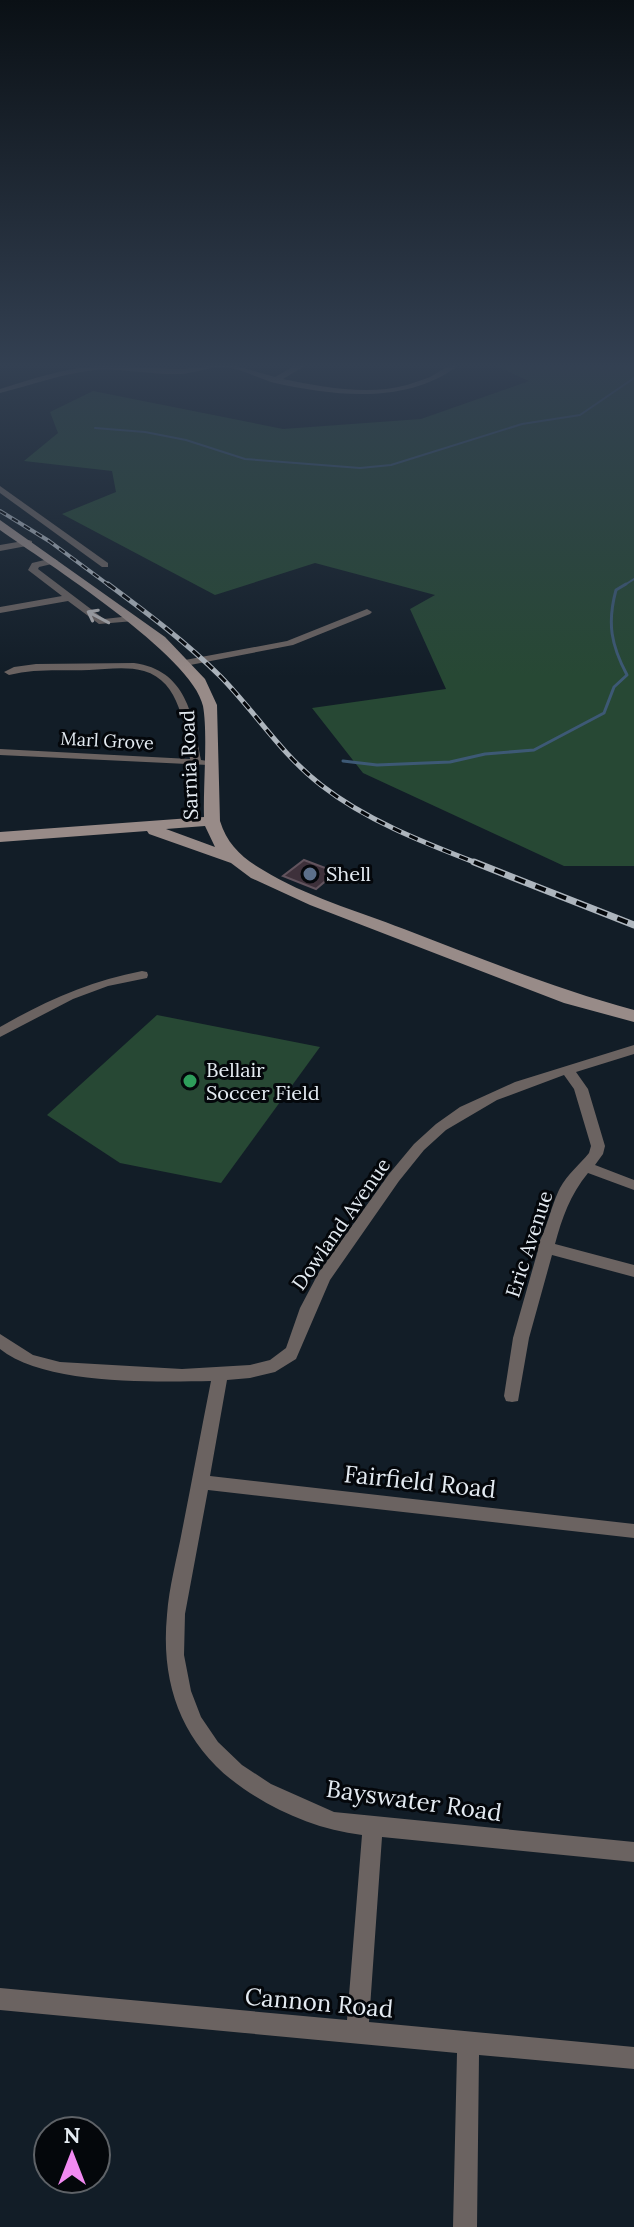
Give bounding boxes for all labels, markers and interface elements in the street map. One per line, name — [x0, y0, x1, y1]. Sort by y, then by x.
one-way arrow — [87, 609, 110, 624]
street label: Sarnia Road — [174, 710, 203, 820]
street label: Marl Grove — [60, 727, 155, 754]
place label: Shell — [326, 861, 371, 886]
marker: Shell — [301, 865, 319, 883]
place label: Bellair Soccer Field — [206, 1057, 320, 1105]
marker: Bellair Soccer Field — [181, 1072, 199, 1090]
street label: Dowland Avenue — [286, 1153, 395, 1295]
street label: Eric Avenue — [500, 1187, 558, 1300]
street label: Fairfield Road — [343, 1458, 498, 1505]
street label: Bayswater Road — [324, 1773, 504, 1828]
street label: Cannon Road — [244, 1981, 395, 2024]
north arrow — [32, 2115, 112, 2195]
text: N — [63, 2121, 81, 2149]

